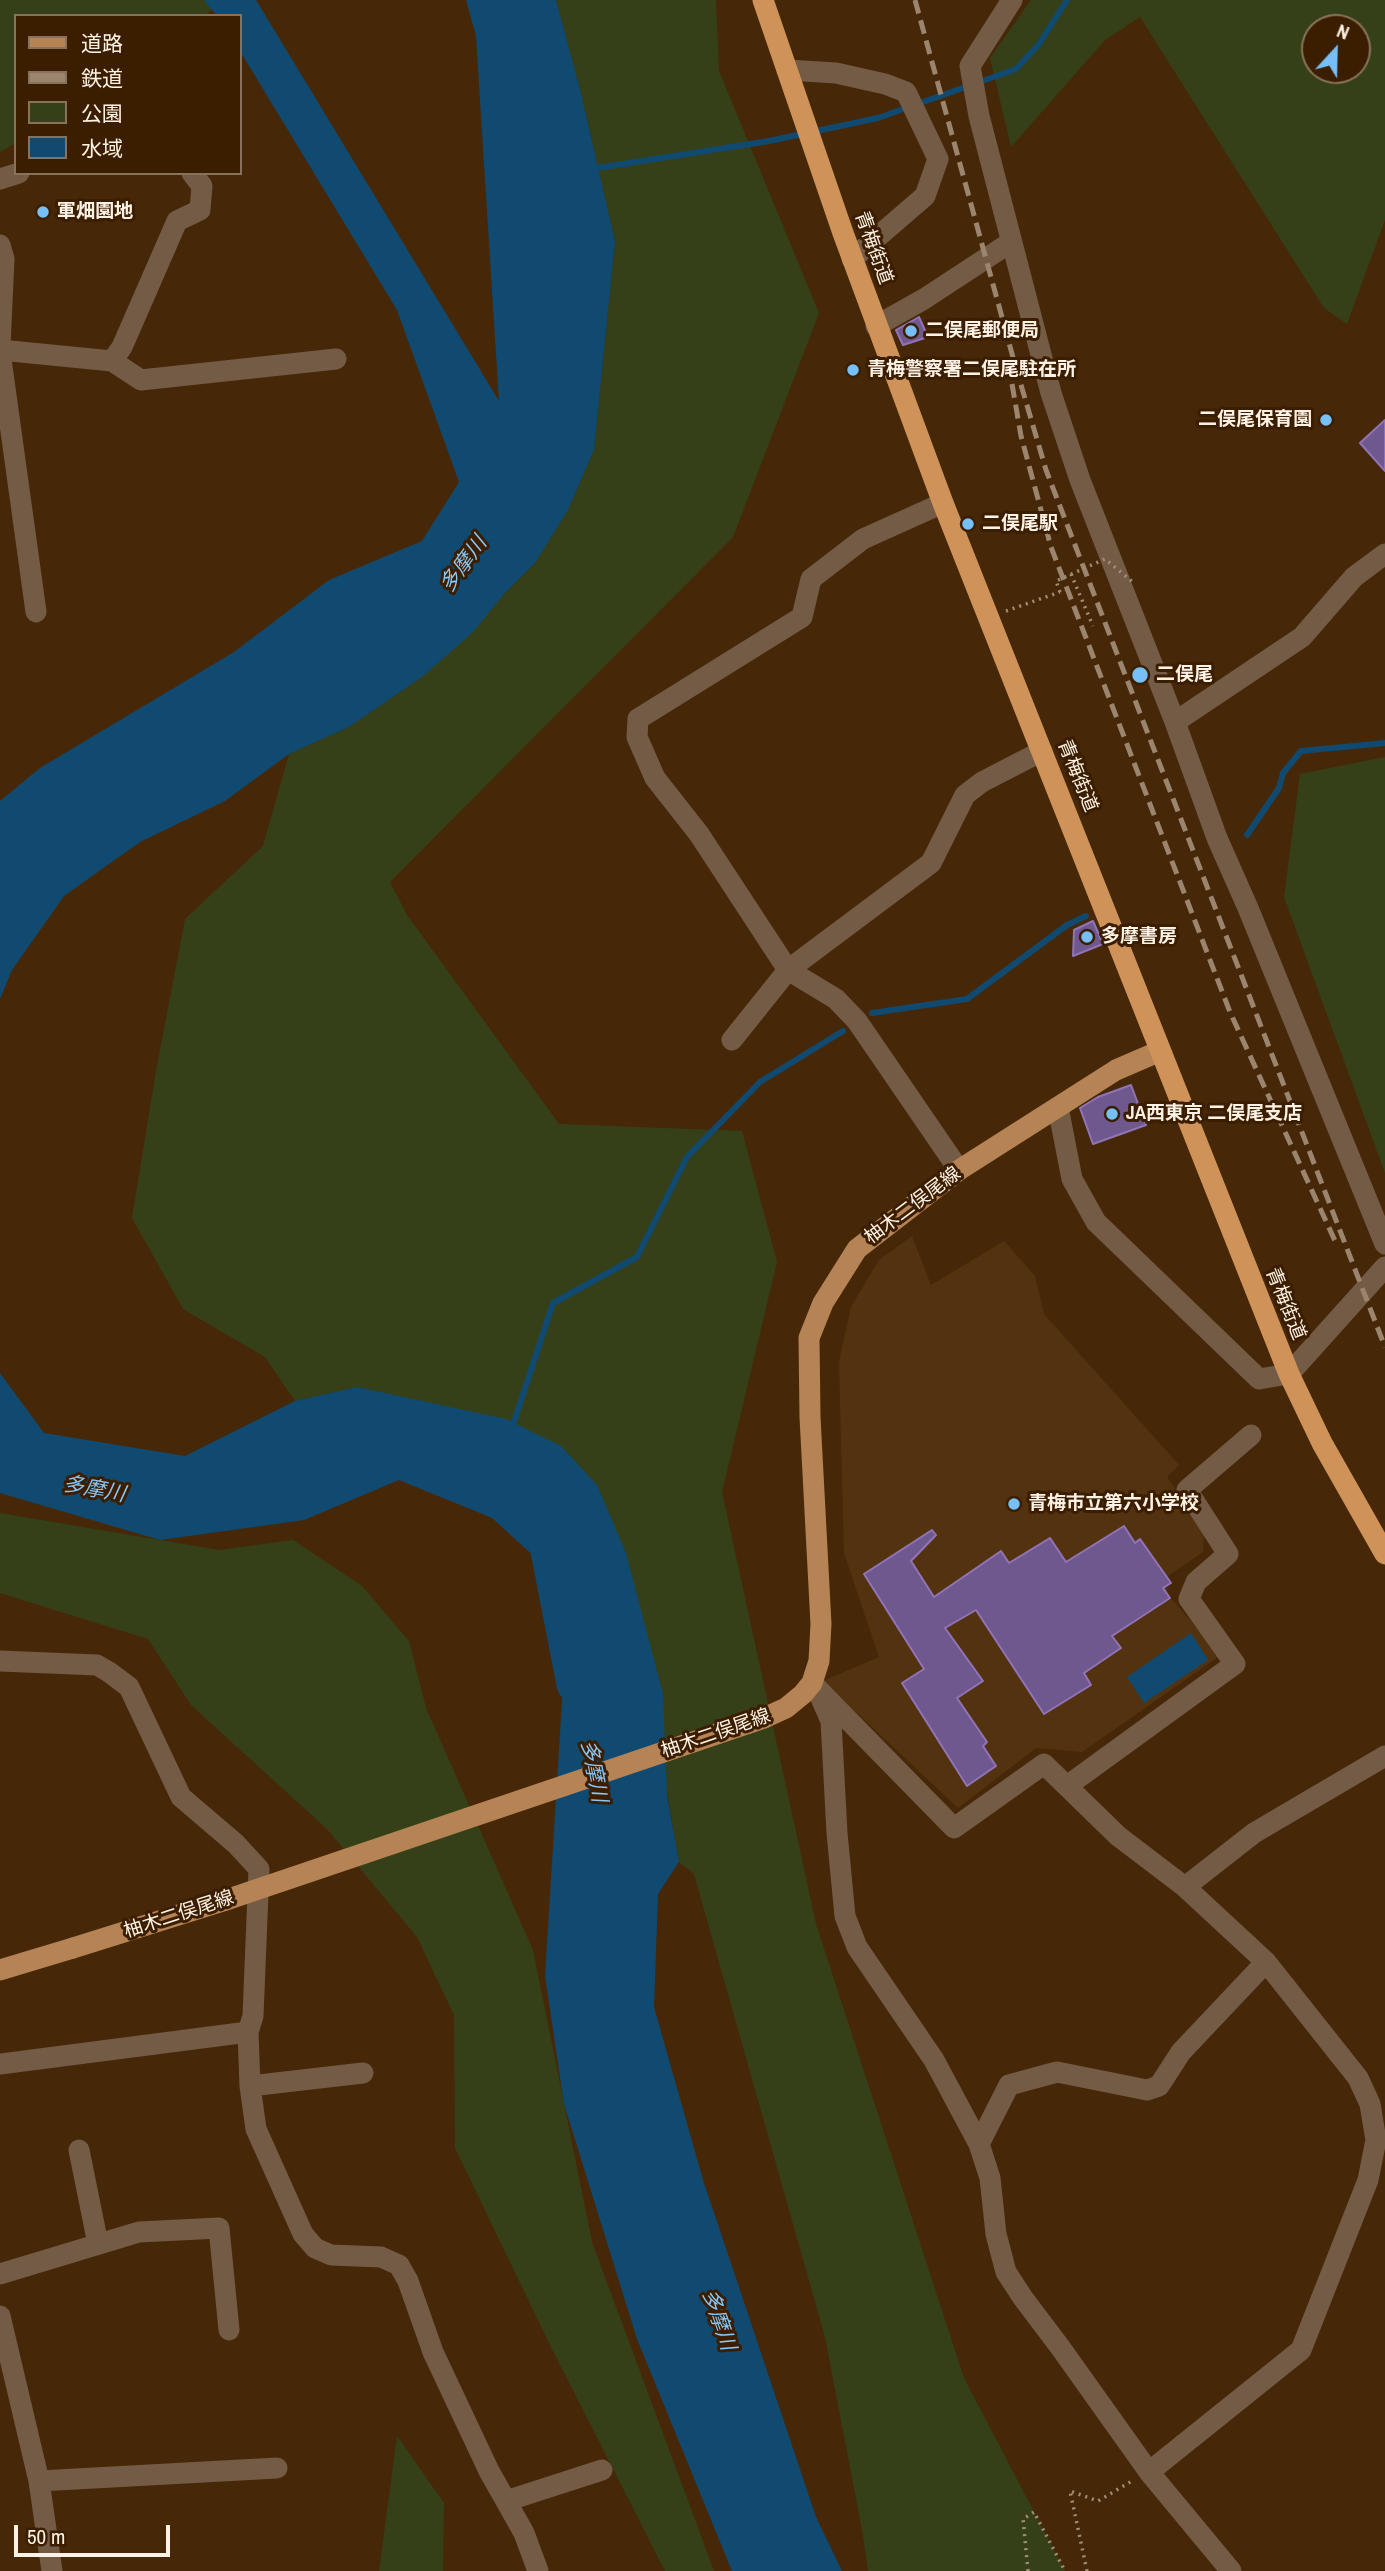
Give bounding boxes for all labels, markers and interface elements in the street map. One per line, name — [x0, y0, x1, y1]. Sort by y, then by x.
legend — [14, 14, 242, 175]
north arrow — [1301, 14, 1371, 84]
text: N — [1333, 17, 1353, 46]
text: 道路 — [81, 29, 123, 58]
text: 鉄道 — [81, 64, 123, 93]
text: 公園 — [81, 99, 123, 128]
text: 水域 — [81, 134, 123, 163]
place label: 軍畑園地 — [57, 201, 133, 223]
marker: 軍畑園地 — [35, 204, 51, 220]
street label: 青梅街道 — [849, 208, 897, 288]
place label: 二俣尾郵便局 — [925, 320, 1039, 342]
marker: 二俣尾郵便局 — [903, 323, 919, 339]
place label: 青梅警察署二俣尾駐在所 — [867, 359, 1076, 381]
marker: 青梅警察署二俣尾駐在所 — [845, 362, 861, 378]
place label: 二俣尾保育園 — [1198, 409, 1312, 431]
marker: 二俣尾保育園 — [1318, 412, 1334, 428]
place label: 二俣尾駅 — [982, 513, 1058, 535]
marker: 二俣尾駅 — [960, 516, 976, 532]
water label: 多摩川 — [435, 532, 493, 598]
place label: 二俣尾 — [1156, 664, 1213, 686]
marker: 二俣尾 — [1130, 665, 1150, 685]
street label: 青梅街道 — [1052, 736, 1102, 816]
place label: 多摩書房 — [1101, 926, 1177, 948]
marker: 多摩書房 — [1079, 929, 1095, 945]
place label: JA西東京 二俣尾支店 — [1126, 1103, 1302, 1125]
marker: JA西東京 二俣尾支店 — [1104, 1106, 1120, 1122]
street label: 柚木二俣尾線 — [861, 1163, 965, 1249]
street label: 青梅街道 — [1260, 1264, 1310, 1344]
water label: 多摩川 — [61, 1472, 127, 1508]
place label: 青梅市立第六小学校 — [1028, 1493, 1199, 1515]
marker: 青梅市立第六小学校 — [1006, 1496, 1022, 1512]
street label: 柚木二俣尾線 — [658, 1705, 774, 1763]
water label: 多摩川 — [575, 1738, 611, 1804]
street label: 柚木二俣尾線 — [121, 1887, 237, 1943]
water label: 多摩川 — [696, 2286, 740, 2354]
scale bar — [18, 2512, 173, 2556]
text: 50 m — [27, 2522, 65, 2551]

